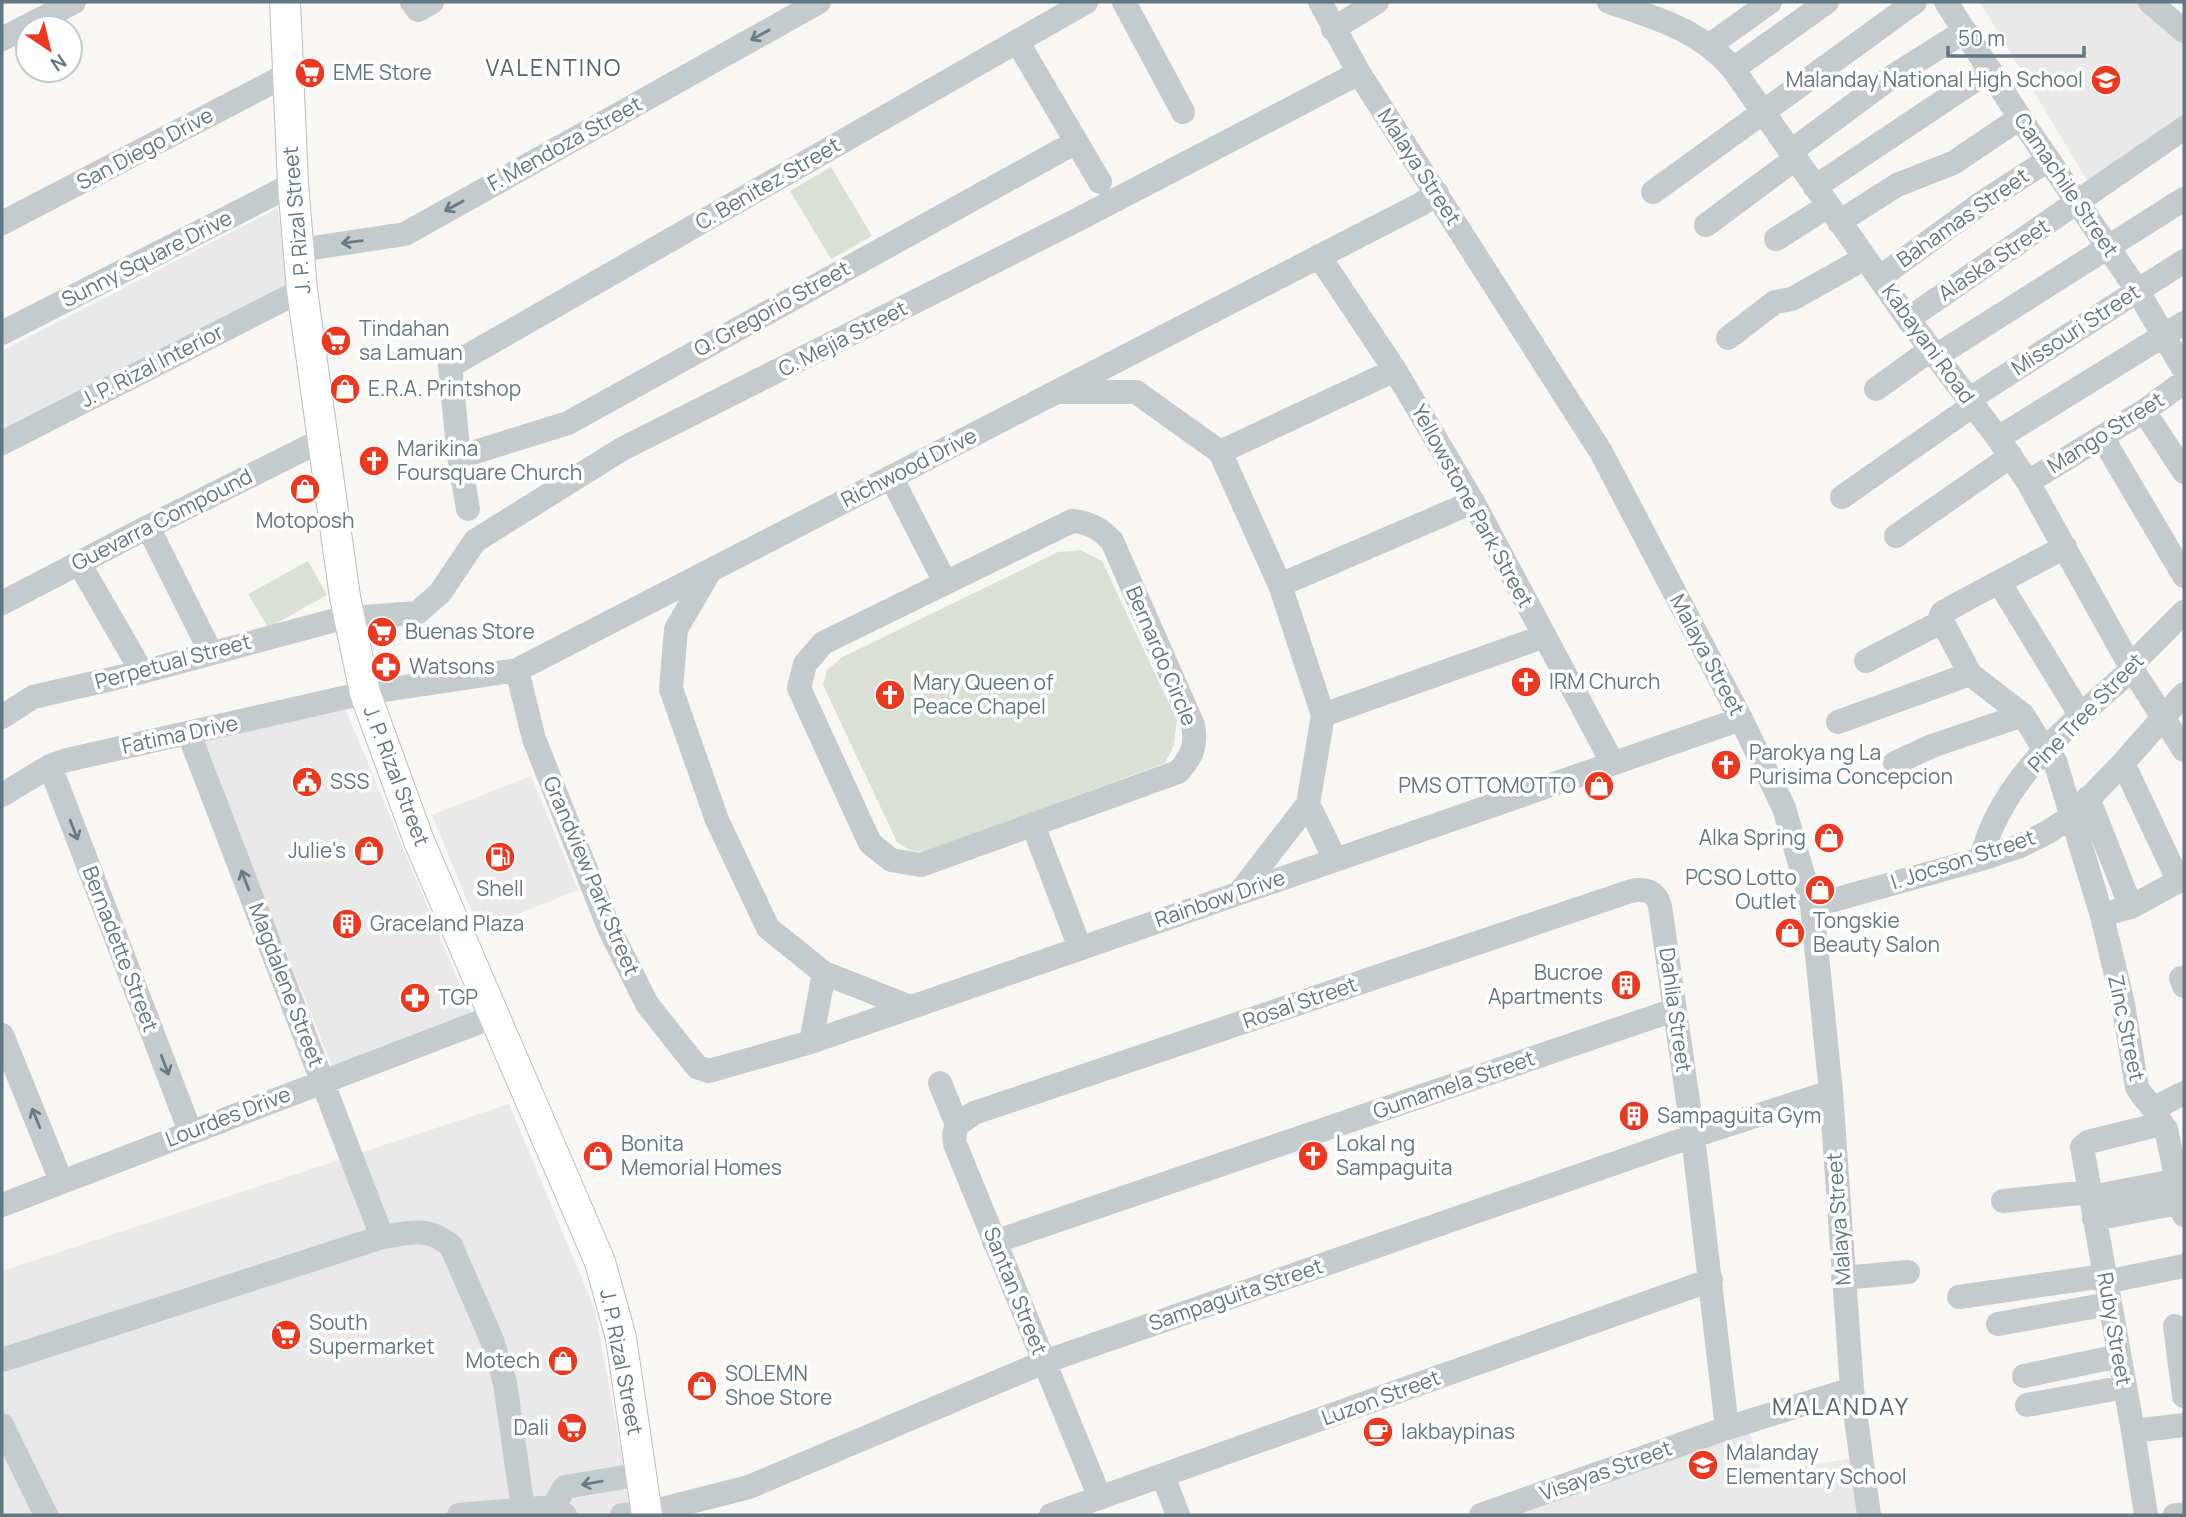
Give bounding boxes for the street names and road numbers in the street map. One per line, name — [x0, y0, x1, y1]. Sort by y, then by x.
street label: F. Mendoza Street — [482, 89, 647, 197]
street label: San Diego Drive — [71, 100, 218, 196]
street label: Malaya Street — [1372, 103, 1468, 230]
street label: Camachile Street — [2008, 107, 2125, 262]
street label: C. Benitez Street — [690, 130, 845, 236]
street label: J. P. Rizal Street — [276, 145, 316, 295]
street label: Bahamas Street — [1891, 161, 2034, 273]
street label: Sunny Square Drive — [57, 203, 237, 313]
street label: Alaska Street — [1932, 212, 2055, 307]
street label: Q. Gregorio Street — [689, 254, 854, 363]
street label: Missouri Street — [2006, 277, 2145, 381]
street label: Kabayani Road — [1876, 278, 1982, 409]
street label: C. Mejia Street — [773, 294, 912, 383]
street label: J. P. Rizal Interior — [75, 317, 228, 413]
street label: Mango Street — [2042, 385, 2169, 479]
street label: Yellowstone Park Street — [1405, 399, 1540, 612]
street label: Richwood Drive — [836, 421, 981, 513]
street label: Guevarra Compound — [67, 461, 256, 577]
street label: Bernardo Circle — [1120, 582, 1204, 730]
street label: Malaya Street — [1664, 589, 1752, 720]
street label: Perpetual Street — [92, 627, 254, 695]
street label: Pine Tree Street — [2021, 647, 2149, 778]
street label: J. P. Rizal Street — [357, 701, 437, 850]
street label: Fatima Drive — [119, 708, 240, 760]
street label: Grandview Park Street — [537, 772, 647, 980]
street label: I. Jocson Street — [1887, 823, 2038, 896]
street label: Bernadette Street — [76, 862, 165, 1035]
street label: Rainbow Drive — [1151, 863, 1289, 933]
street label: Magdalene Street — [243, 899, 331, 1071]
street label: Dahlia Street — [1653, 946, 1699, 1074]
street label: Rosal Street — [1239, 969, 1361, 1035]
street label: Zinc Street — [2102, 972, 2152, 1083]
street label: Gumamela Street — [1369, 1043, 1538, 1125]
street label: Lourdes Drive — [161, 1079, 294, 1153]
street label: Malaya Street — [1819, 1152, 1857, 1287]
street label: Santan Street — [978, 1223, 1054, 1359]
street label: Sampaguita Street — [1145, 1251, 1326, 1337]
street label: Ruby Street — [2091, 1270, 2139, 1388]
street label: J. P. Rizal Street — [594, 1286, 650, 1437]
street label: Luzon Street — [1317, 1363, 1444, 1431]
street label: Visayas Street — [1536, 1433, 1675, 1507]

